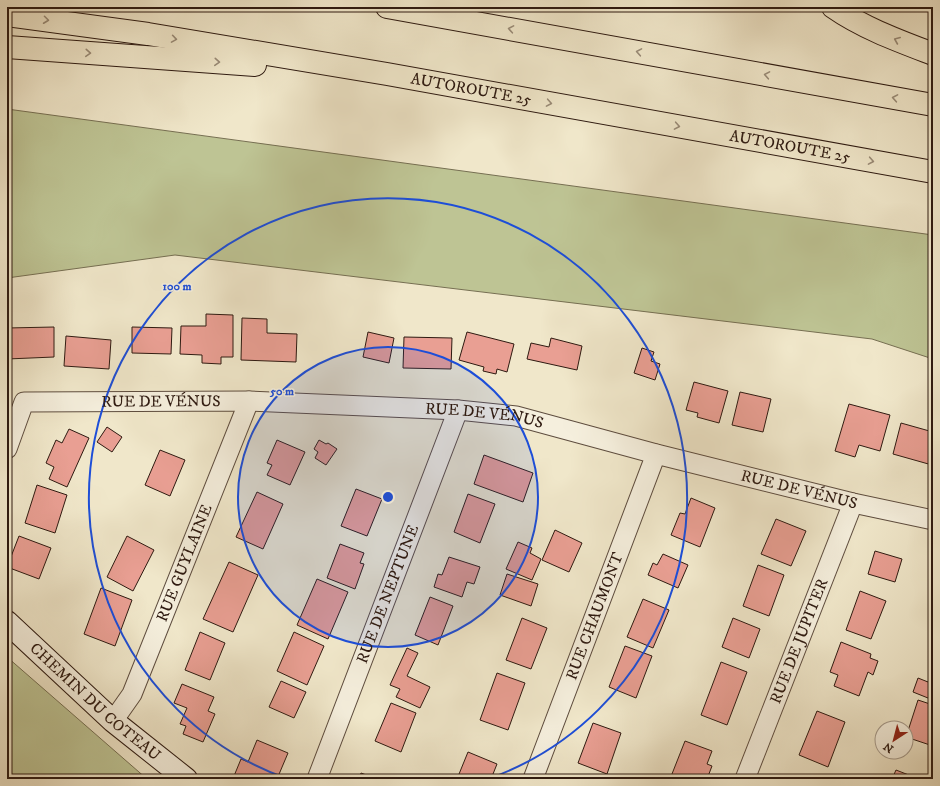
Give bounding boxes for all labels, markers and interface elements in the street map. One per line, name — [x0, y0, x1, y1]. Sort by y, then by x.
one-way arrow — [43, 15, 49, 24]
one-way arrow — [508, 25, 514, 34]
one-way arrow — [171, 34, 177, 42]
one-way arrow — [893, 36, 900, 44]
one-way arrow — [85, 48, 91, 57]
one-way arrow — [636, 48, 642, 57]
one-way arrow — [214, 58, 221, 67]
street label: AUTOROUTE 25 — [409, 68, 533, 110]
one-way arrow — [764, 71, 770, 80]
one-way arrow — [891, 94, 898, 103]
one-way arrow — [546, 98, 552, 107]
one-way arrow — [674, 121, 680, 130]
street label: AUTOROUTE 25 — [728, 126, 852, 167]
one-way arrow — [867, 156, 874, 164]
text: 100 m — [163, 279, 191, 294]
text: 50 m — [269, 384, 294, 399]
street label: RUE DE VÉNUS — [101, 391, 221, 412]
street label: RUE DE VÉNUS — [425, 399, 546, 433]
street label: RUE DE VÉNUS — [739, 465, 859, 514]
centre of rings — [381, 490, 395, 504]
street label: RUE GUYLAINE — [152, 502, 217, 625]
street label: RUE DE NEPTUNE — [352, 522, 423, 666]
street label: RUE CHAUMONT — [561, 550, 628, 683]
street label: RUE DE JUPITER — [765, 575, 833, 707]
street label: CHEMIN DU COTEAU — [26, 638, 165, 765]
north arrow — [874, 720, 914, 760]
text: N — [881, 739, 896, 756]

